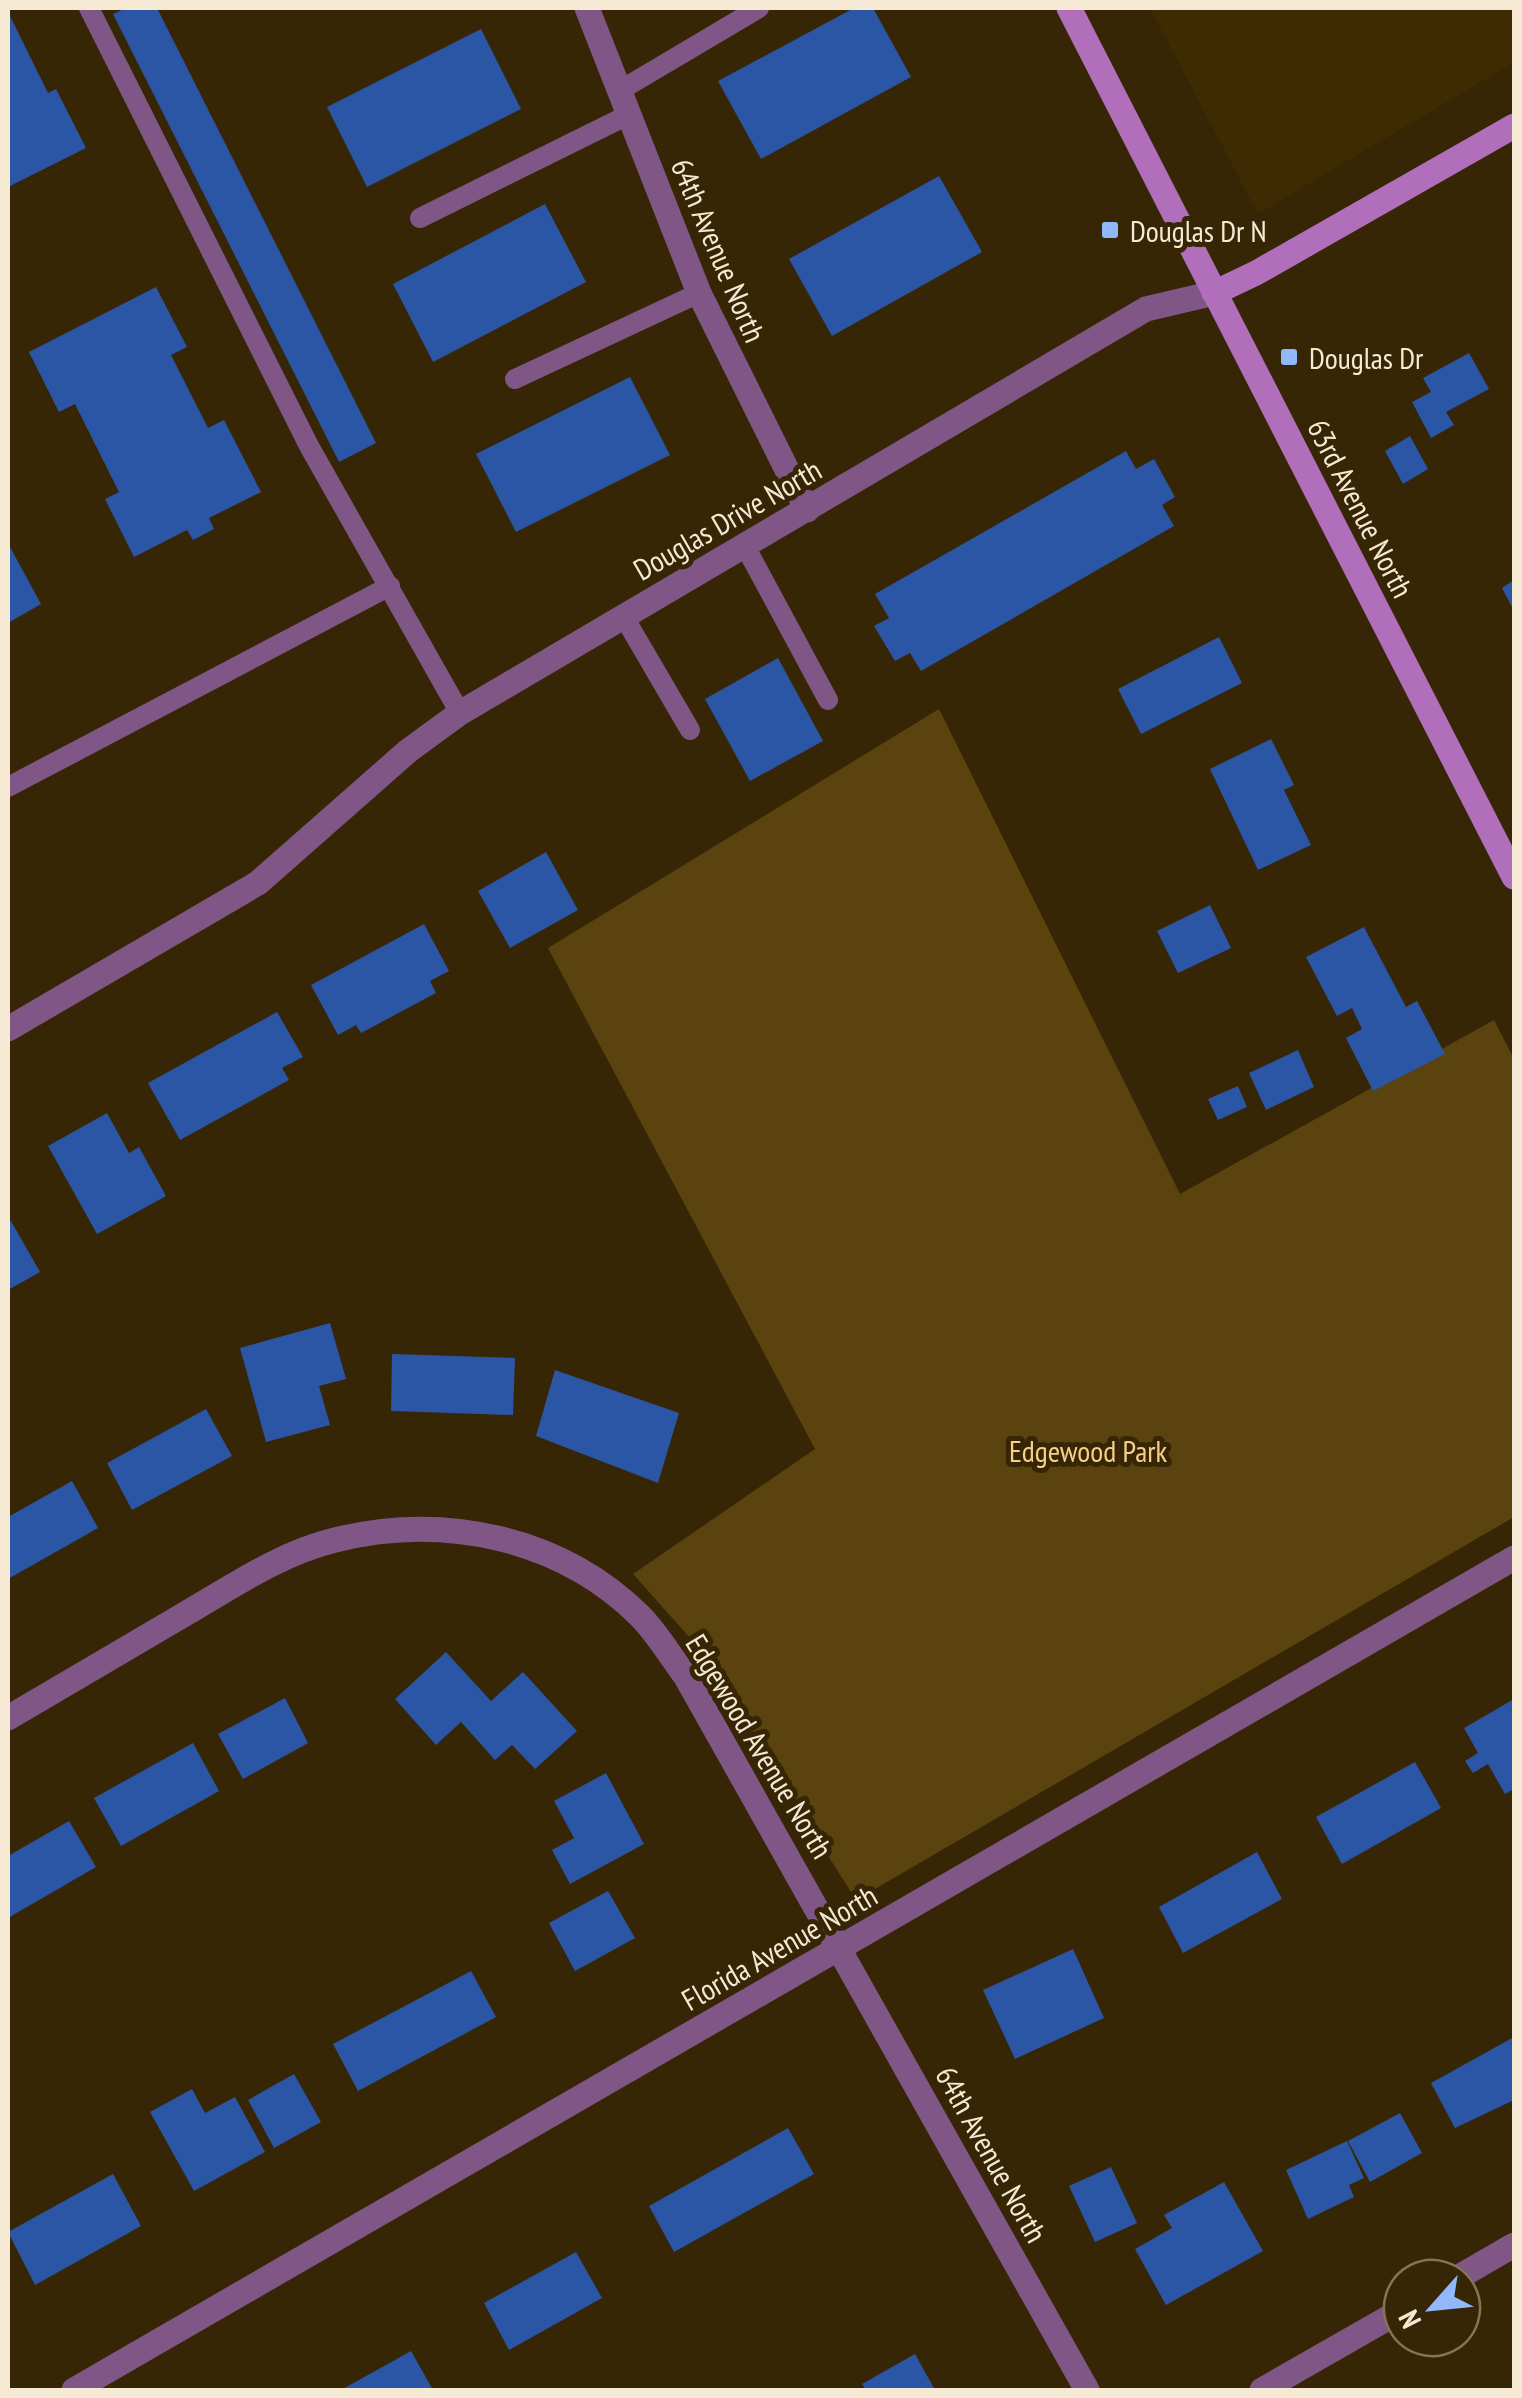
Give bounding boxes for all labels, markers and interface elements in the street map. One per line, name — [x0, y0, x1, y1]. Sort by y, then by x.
street label: 64th Avenue North — [663, 152, 775, 348]
place label: Douglas Dr N — [1130, 211, 1267, 250]
marker: Douglas Dr N — [1099, 219, 1121, 241]
place label: Douglas Dr — [1309, 338, 1424, 377]
marker: Douglas Dr — [1278, 346, 1300, 368]
street label: 63rd Avenue North — [1299, 412, 1423, 604]
street label: Douglas Drive North — [626, 449, 828, 589]
park label: Edgewood Park — [1009, 1431, 1167, 1470]
street label: Edgewood Avenue North — [678, 1627, 842, 1865]
street label: Florida Avenue North — [674, 1875, 884, 2019]
street label: 64th Avenue North — [927, 2059, 1057, 2249]
north arrow — [1382, 2258, 1482, 2358]
text: N — [1389, 2304, 1429, 2335]

